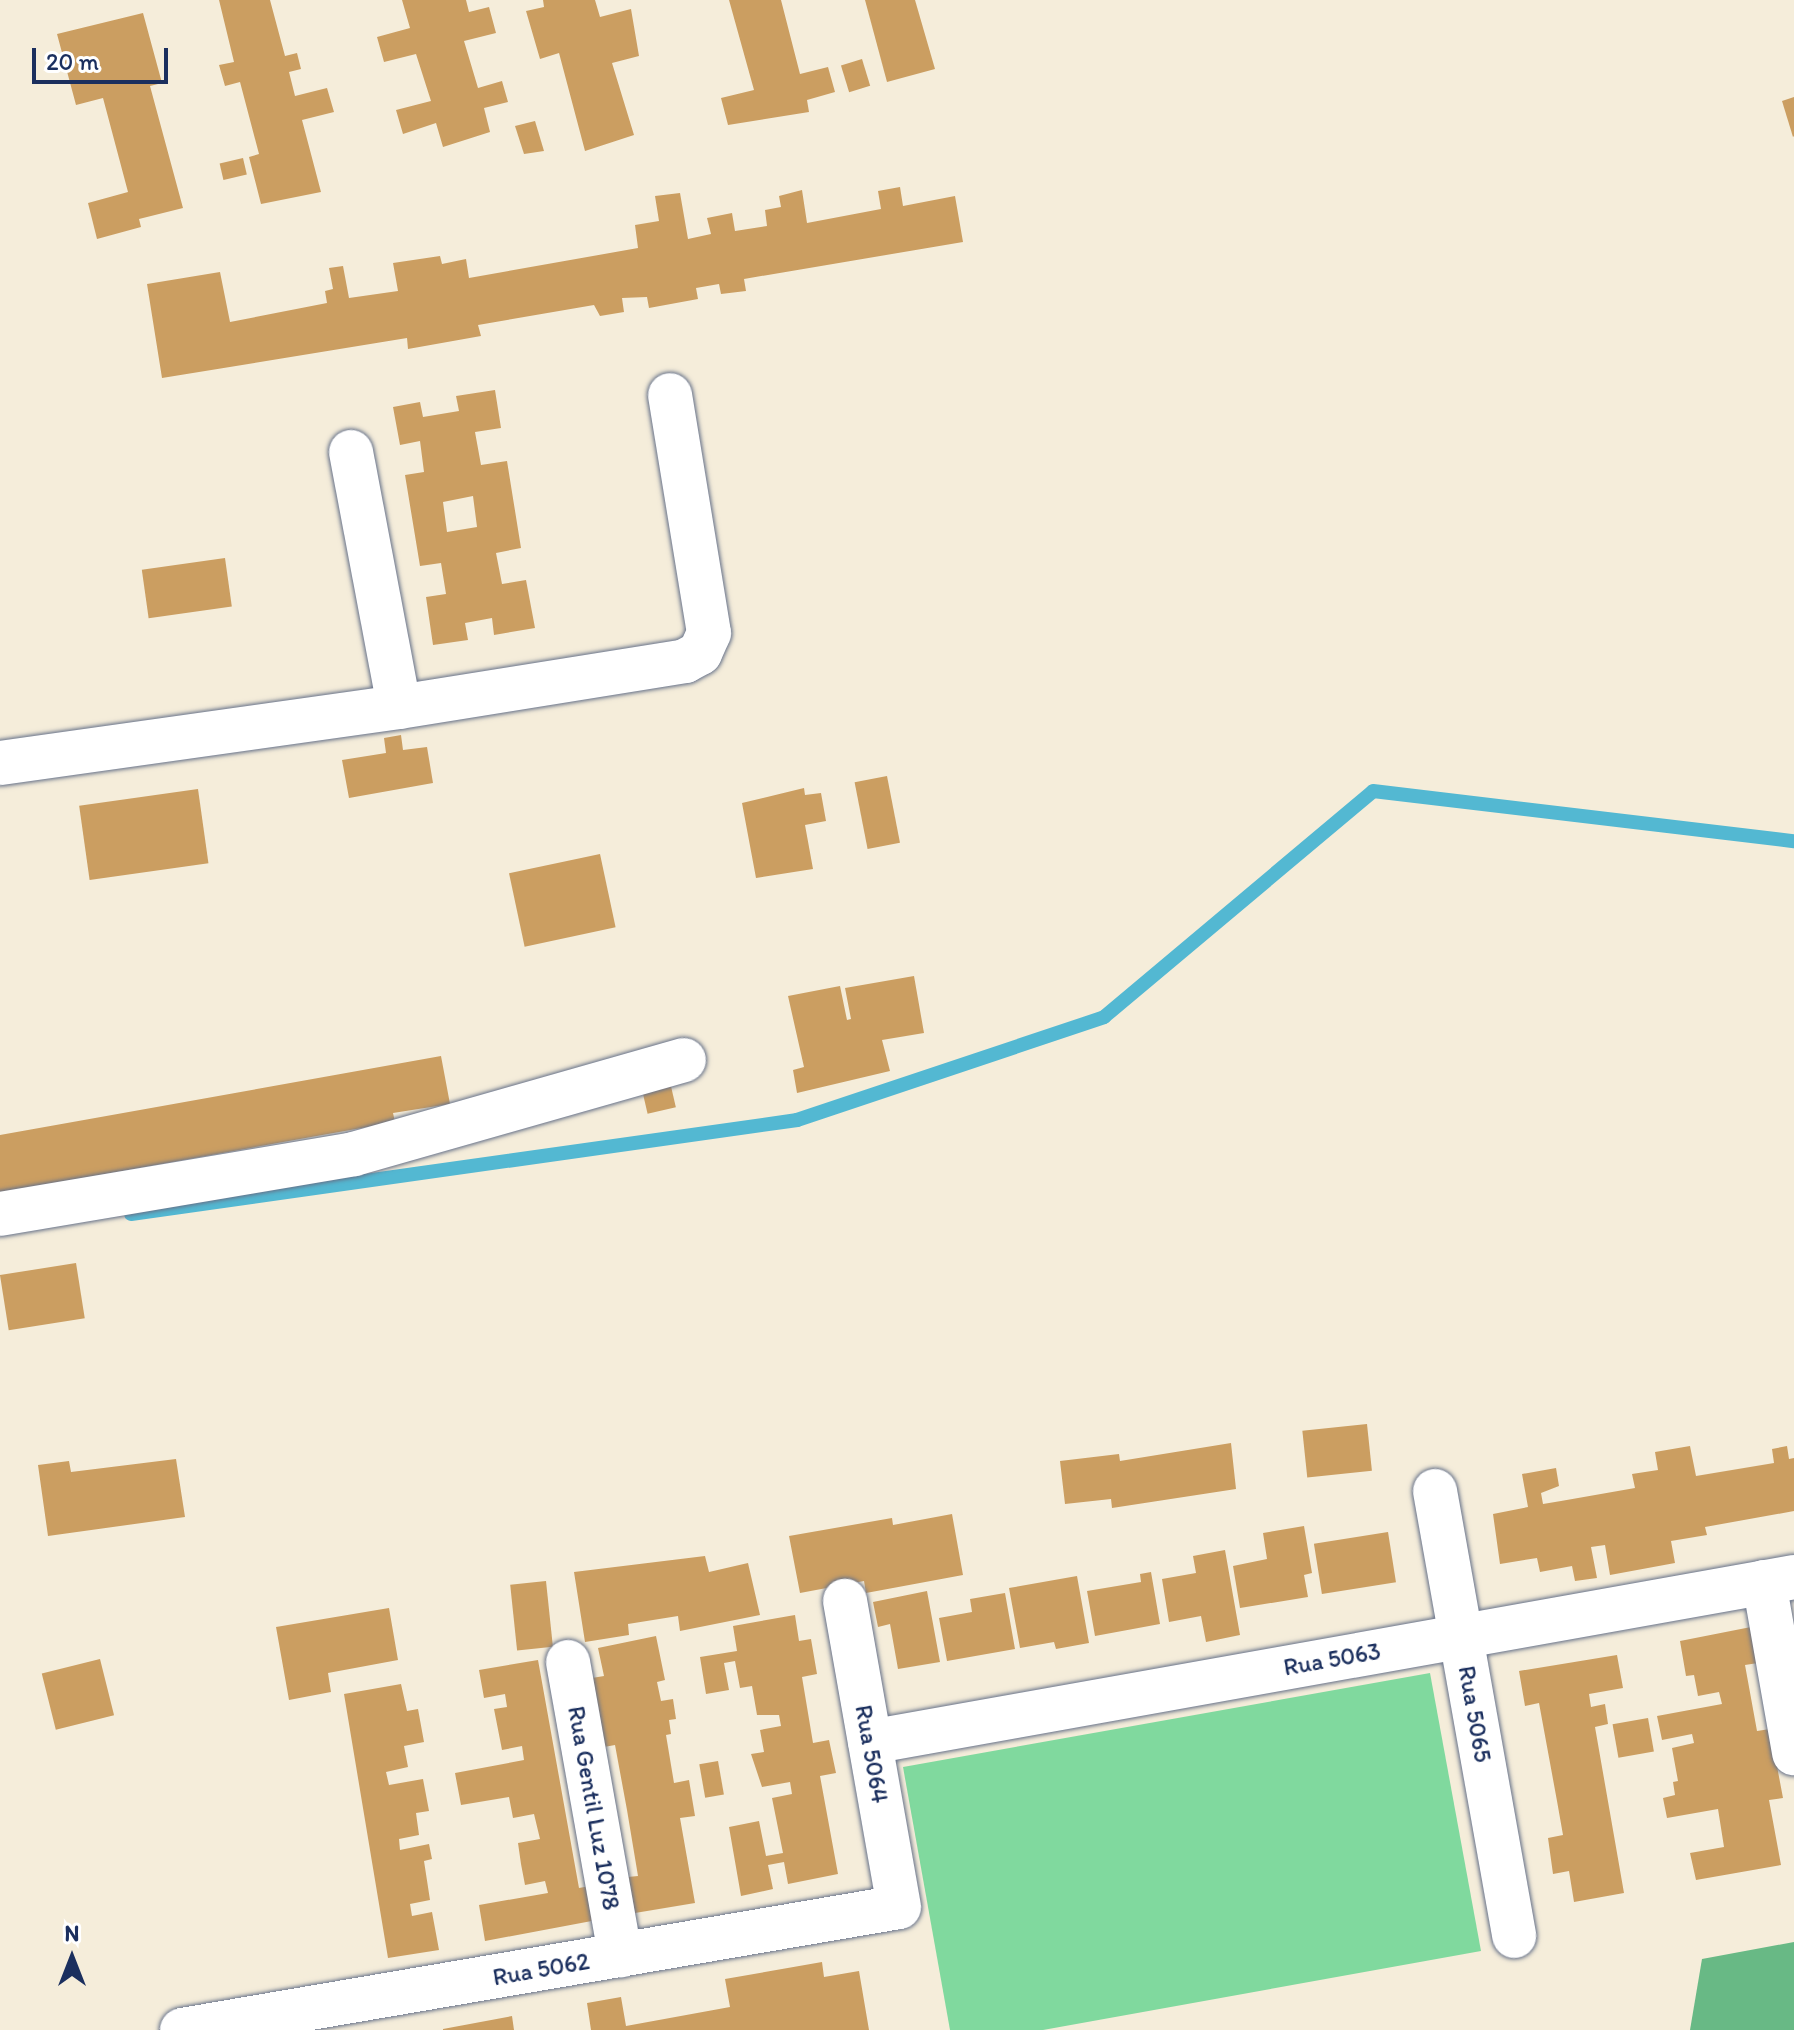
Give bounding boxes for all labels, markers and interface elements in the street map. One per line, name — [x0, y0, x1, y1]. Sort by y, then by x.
scale bar — [36, 32, 172, 82]
text: 20 m — [46, 47, 99, 76]
street label: Rua 5063 — [1281, 1636, 1383, 1682]
street label: Rua 5065 — [1452, 1663, 1498, 1765]
street label: Rua 5064 — [849, 1703, 895, 1805]
street label: Rua Gentil Luz 1078 — [562, 1704, 626, 1912]
north arrow — [32, 1918, 112, 1998]
text: N — [65, 1920, 79, 1947]
street label: Rua 5062 — [490, 1946, 592, 1992]

